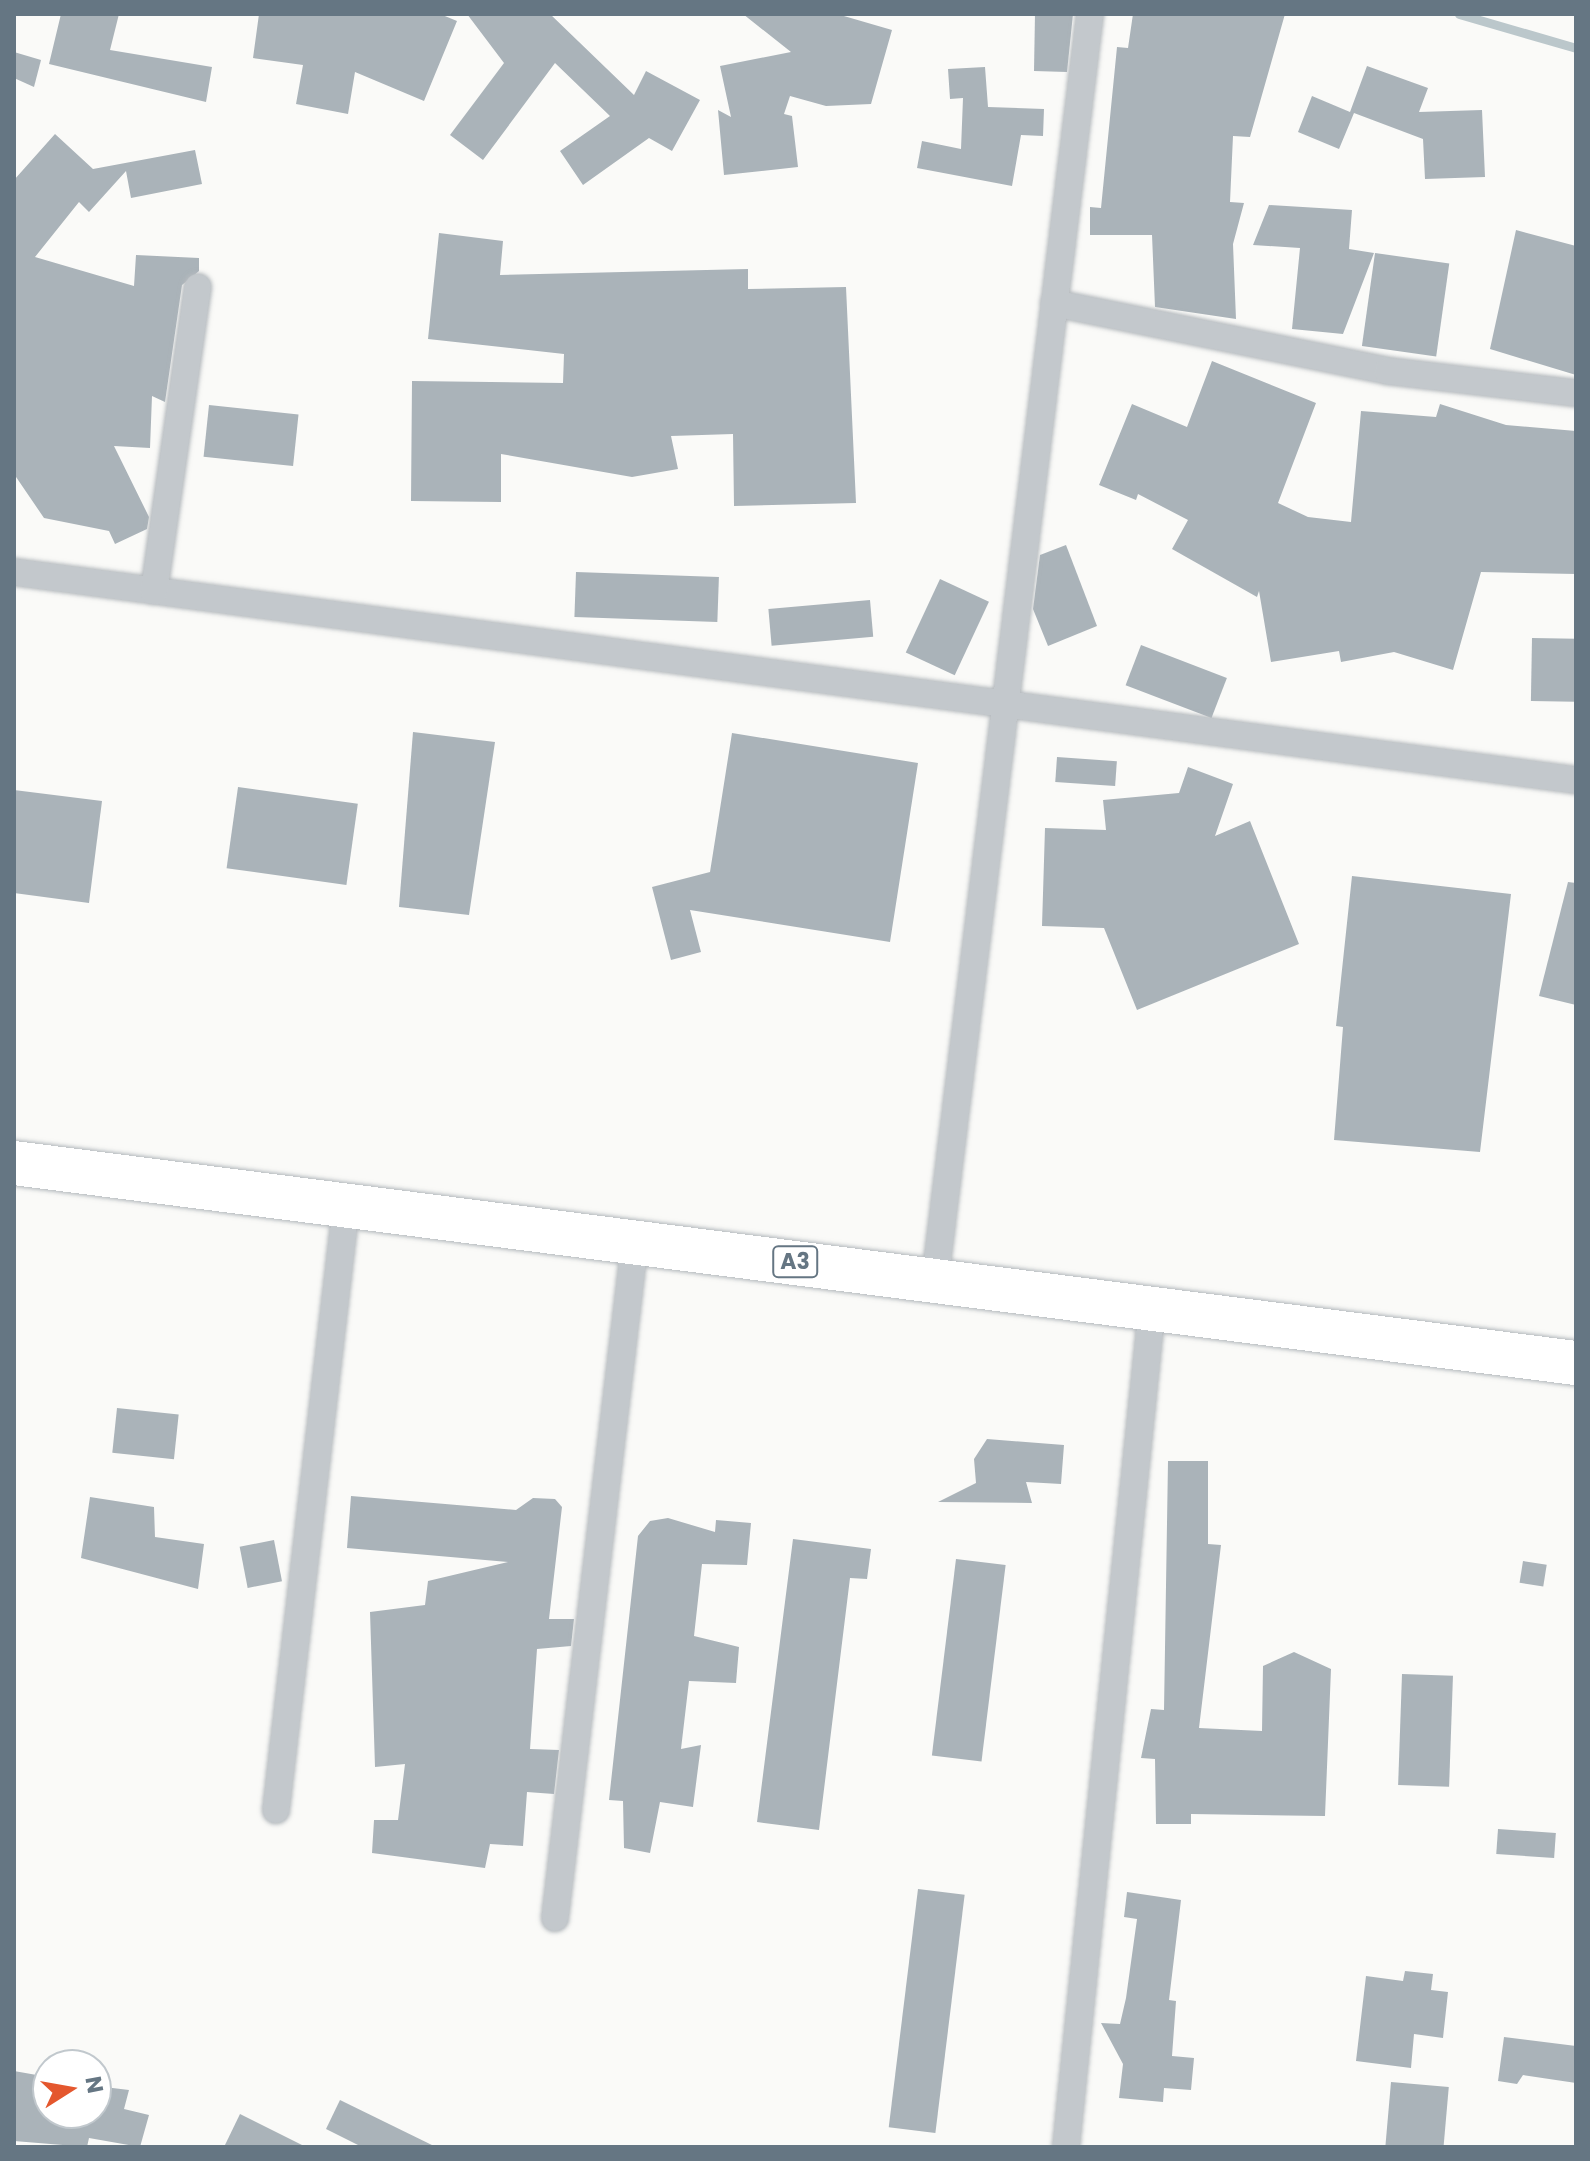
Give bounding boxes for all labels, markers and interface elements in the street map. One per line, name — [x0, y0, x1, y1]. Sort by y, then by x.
road number: A3 — [771, 1244, 819, 1280]
north arrow — [32, 2049, 112, 2129]
text: N — [77, 2074, 111, 2096]

